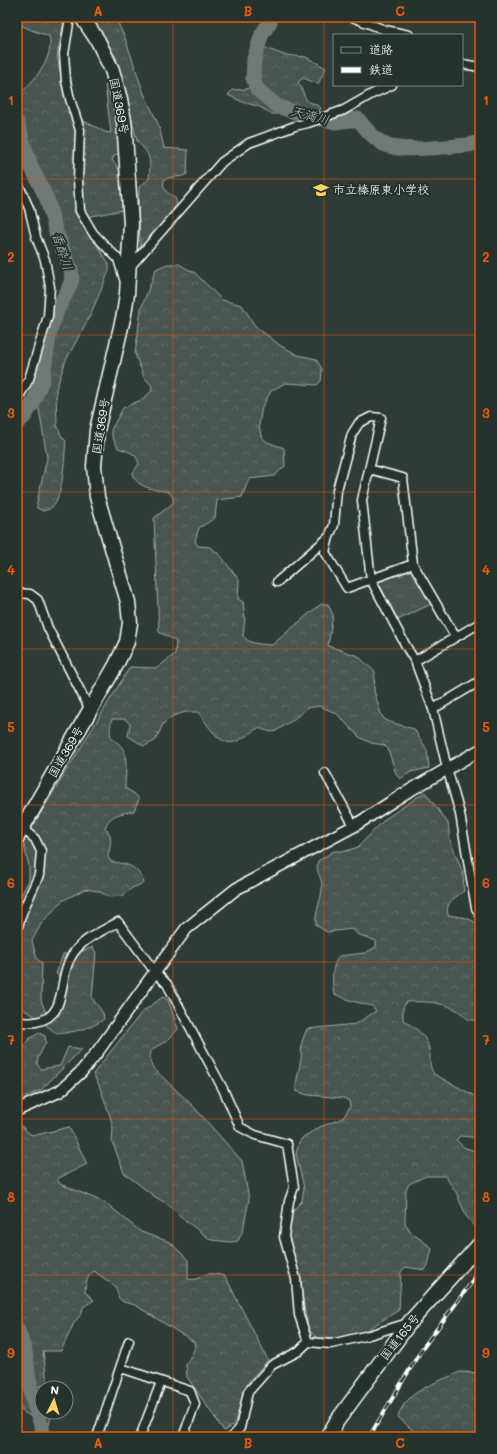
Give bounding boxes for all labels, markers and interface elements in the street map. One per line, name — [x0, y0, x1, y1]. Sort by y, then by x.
text: A — [93, 2, 103, 19]
text: B — [244, 2, 253, 19]
text: C — [395, 2, 405, 19]
legend — [333, 34, 463, 86]
text: 道路 — [369, 41, 393, 57]
text: 鉄道 — [369, 61, 393, 77]
street label: 国道369号 — [107, 76, 133, 135]
text: 1 — [8, 91, 14, 108]
text: 1 — [483, 91, 489, 108]
water label: 天満川 — [289, 101, 331, 128]
school or university icon: 市立榛原東小学校 — [312, 181, 330, 199]
place label: 市立榛原東小学校 — [333, 181, 429, 197]
water label: 香酔川 — [50, 230, 77, 272]
text: 2 — [7, 248, 15, 265]
text: 2 — [482, 248, 490, 265]
street label: 国道369号 — [88, 396, 112, 455]
text: 3 — [7, 404, 15, 421]
text: 3 — [482, 404, 490, 421]
text: 4 — [7, 561, 15, 578]
text: 4 — [482, 561, 490, 578]
text: 5 — [7, 718, 15, 735]
text: 5 — [482, 718, 490, 735]
street label: 国道369号 — [44, 723, 86, 780]
text: 6 — [7, 874, 15, 891]
text: 6 — [482, 874, 490, 891]
text: 7 — [7, 1031, 15, 1048]
text: 7 — [482, 1031, 490, 1048]
text: 8 — [7, 1188, 15, 1205]
text: 8 — [482, 1188, 490, 1205]
street label: 国道165号 — [376, 1310, 423, 1363]
text: 9 — [7, 1344, 15, 1361]
text: 9 — [482, 1344, 490, 1361]
north arrow — [34, 1380, 74, 1420]
text: N — [50, 1382, 60, 1397]
text: A — [93, 1434, 103, 1451]
text: B — [244, 1434, 253, 1451]
text: C — [395, 1434, 405, 1451]

